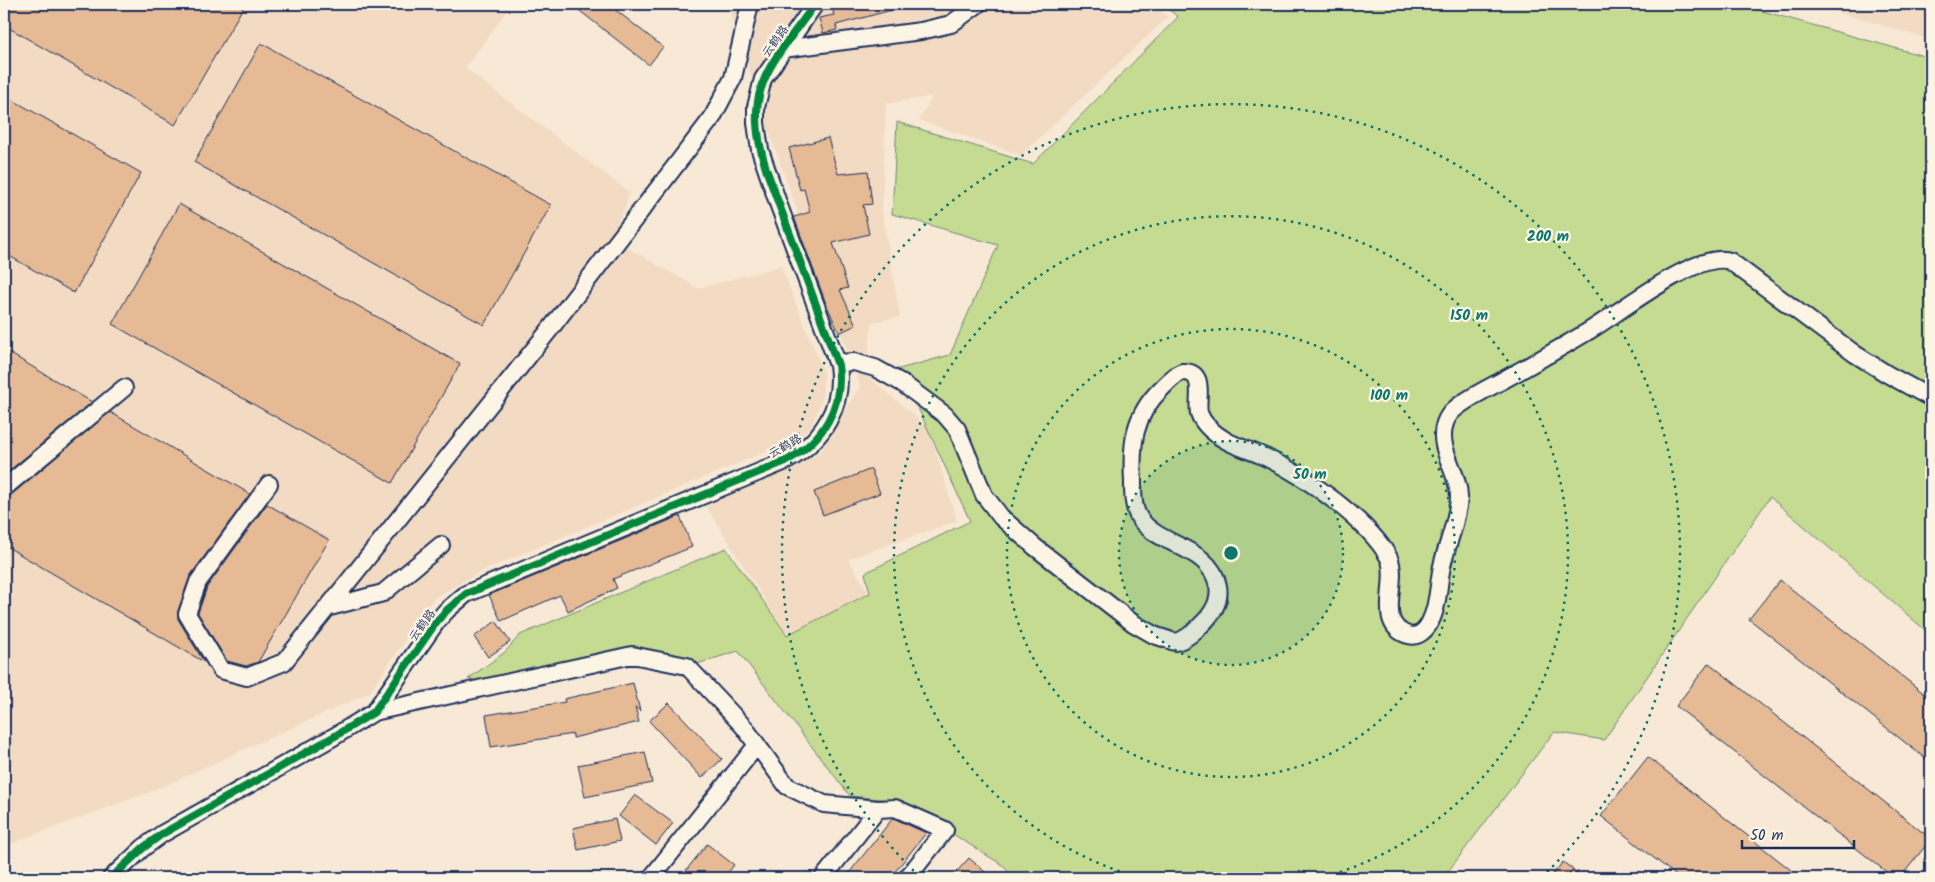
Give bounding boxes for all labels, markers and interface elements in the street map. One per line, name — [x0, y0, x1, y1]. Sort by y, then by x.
street label: 云鹤路 — [757, 21, 794, 61]
text: 200 m — [1527, 225, 1569, 249]
text: 150 m — [1450, 304, 1488, 328]
text: 100 m — [1370, 384, 1408, 408]
street label: 云鹤路 — [765, 429, 806, 463]
text: 50 m — [1292, 463, 1327, 487]
centre of rings — [1222, 544, 1240, 562]
street label: 云鹤路 — [404, 605, 441, 645]
scale bar — [1742, 817, 1855, 849]
text: 50 m — [1750, 824, 1784, 848]

